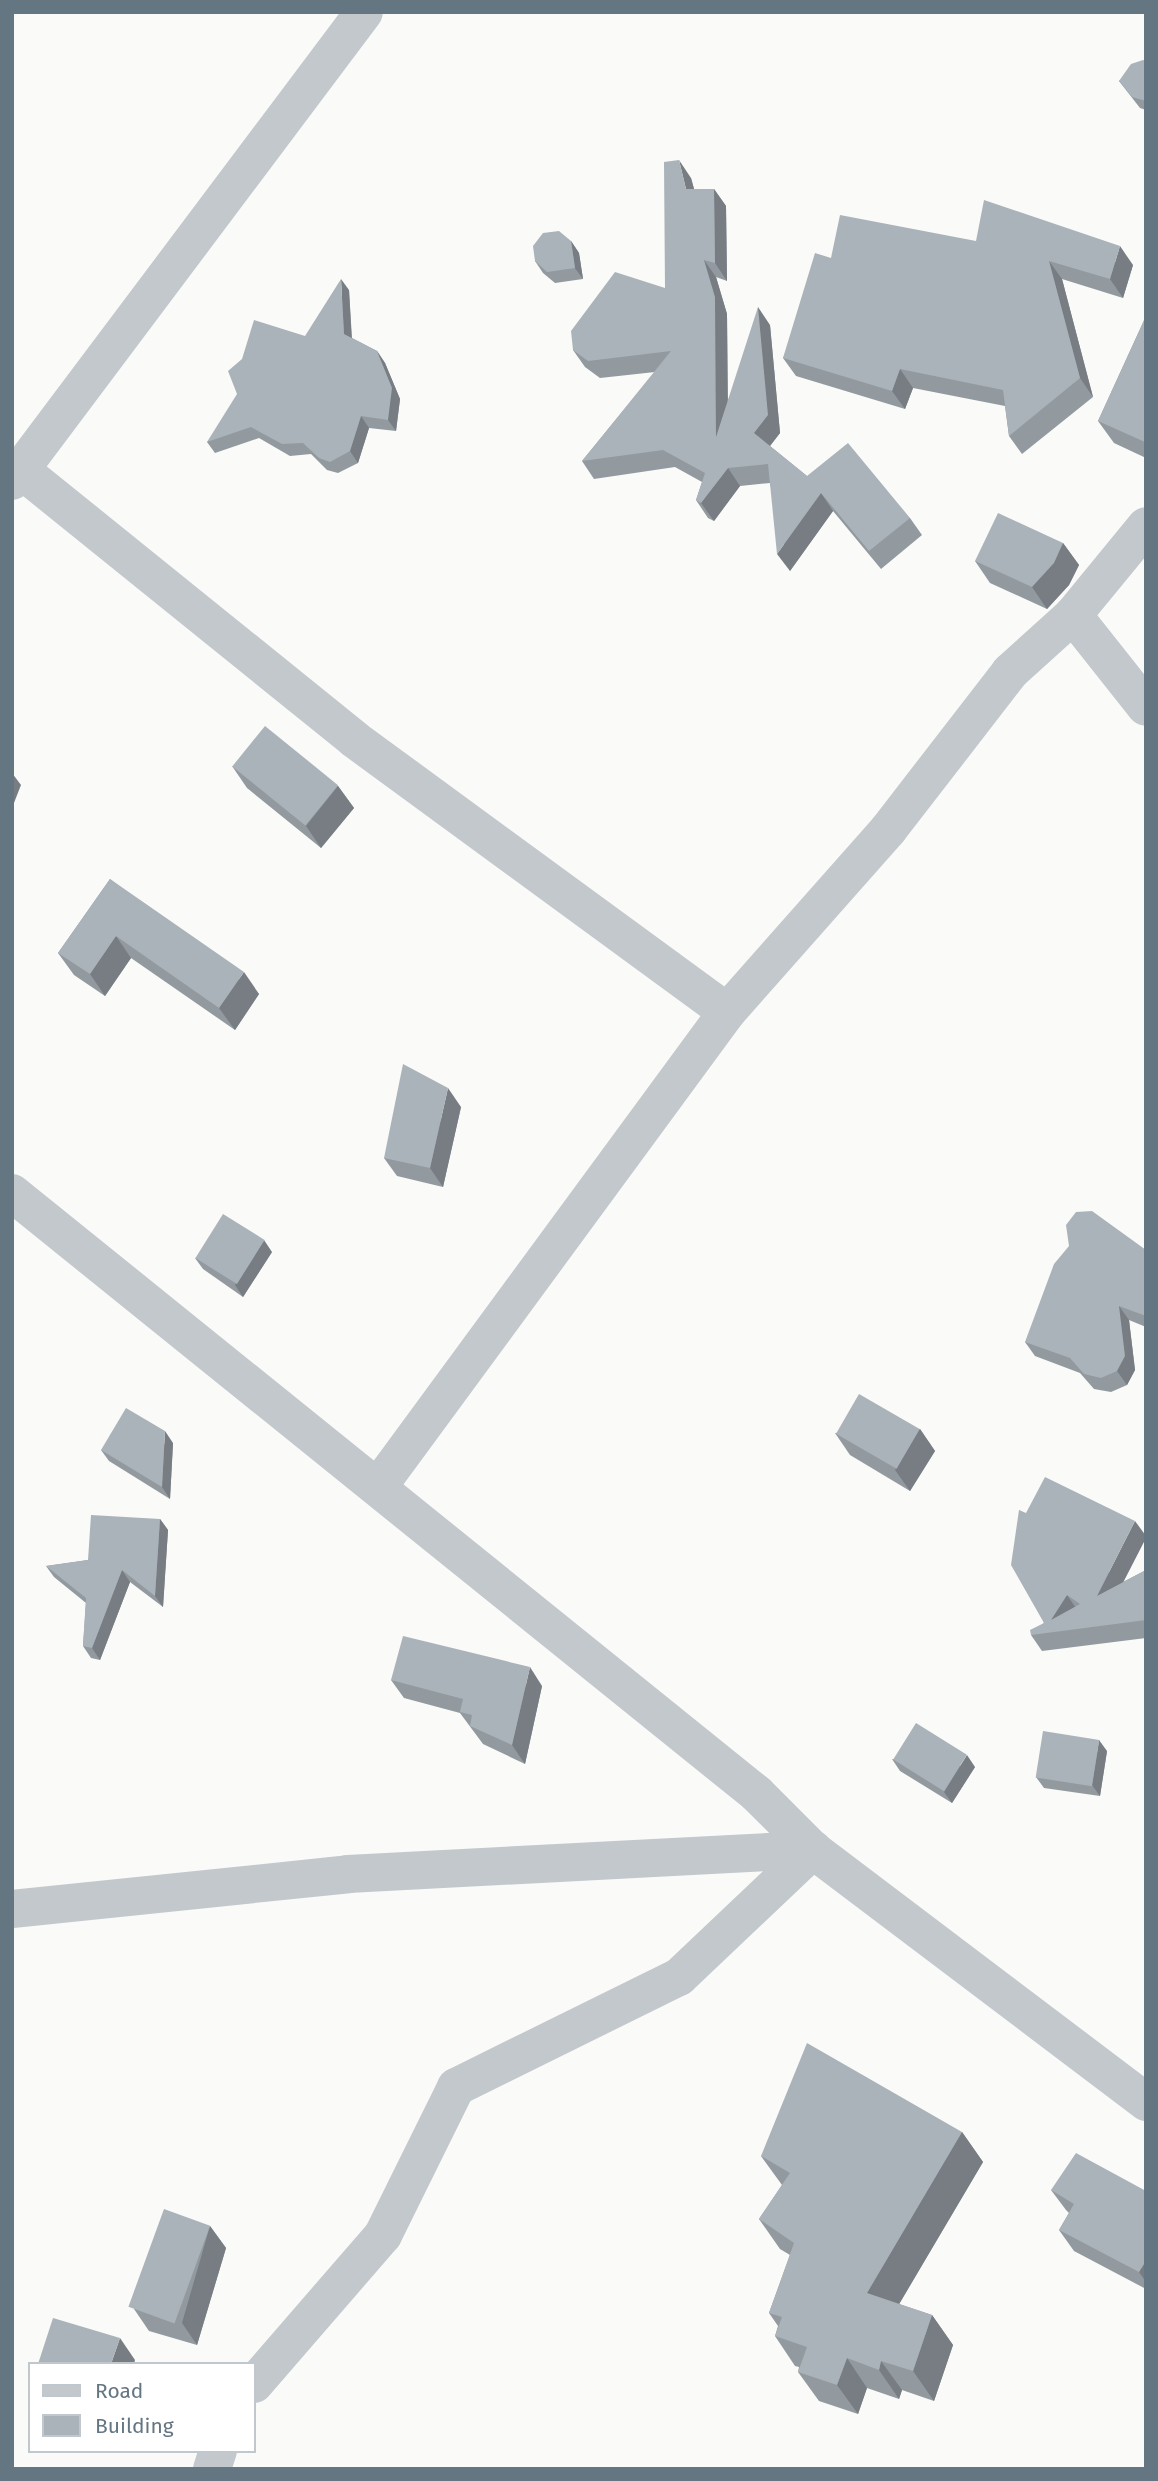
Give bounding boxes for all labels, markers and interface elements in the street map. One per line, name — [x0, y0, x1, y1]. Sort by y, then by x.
legend — [28, 2362, 256, 2453]
text: Road — [95, 2378, 143, 2404]
text: Building — [95, 2413, 174, 2439]

